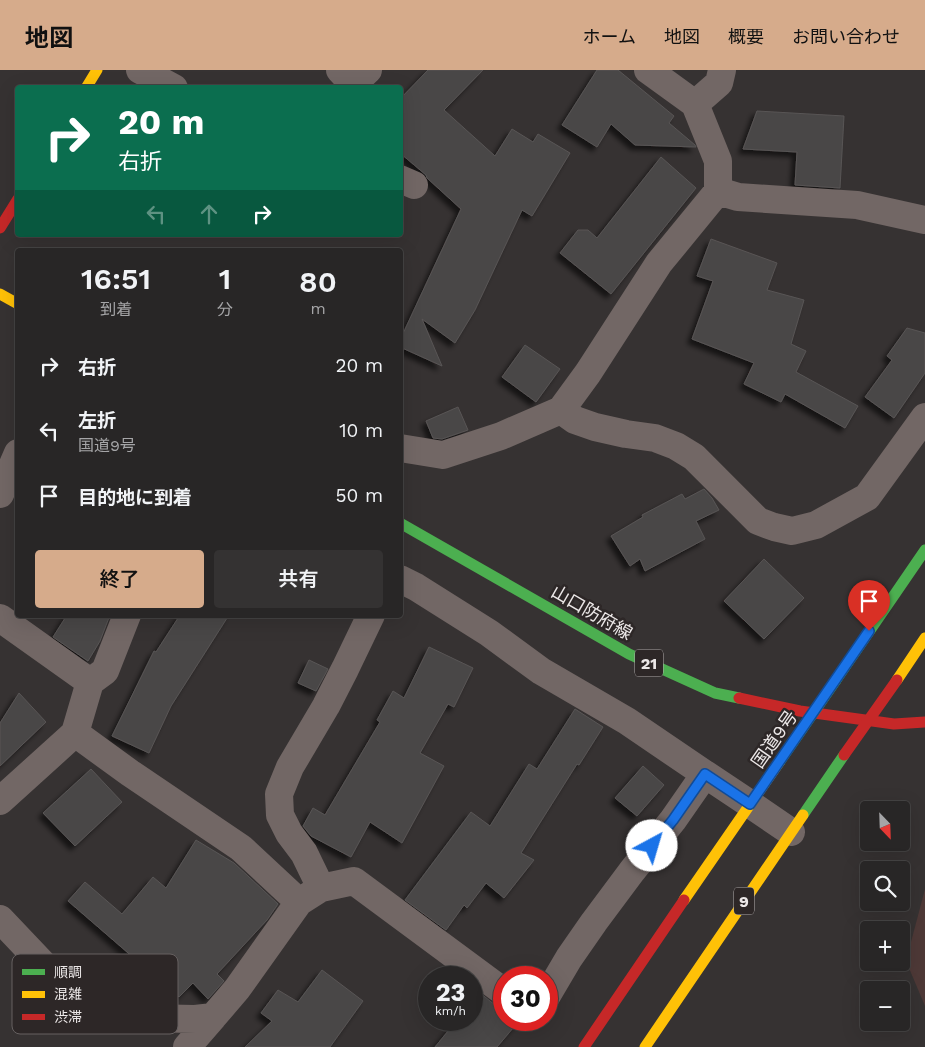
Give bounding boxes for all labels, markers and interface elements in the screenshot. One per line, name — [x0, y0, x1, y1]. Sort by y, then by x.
text: 地図 — [25, 24, 73, 52]
text: ホーム — [583, 26, 636, 47]
text: 地図 — [664, 26, 700, 47]
text: 概要 — [728, 26, 764, 47]
text: お問い合わせ — [792, 26, 900, 47]
text: 20 m — [118, 101, 204, 143]
icon: right — [35, 105, 100, 170]
text: 右折 — [118, 149, 162, 174]
icon: left — [142, 200, 170, 228]
icon: ahead — [195, 200, 223, 228]
icon: right — [248, 200, 276, 228]
text: 16:51 — [81, 261, 151, 296]
text: 1 — [219, 261, 231, 296]
text: 80 — [299, 264, 337, 299]
text: m — [310, 299, 326, 318]
text: 到着 — [100, 300, 132, 319]
text: 分 — [217, 300, 233, 319]
icon: right — [35, 352, 63, 380]
text: 20 m — [336, 354, 383, 377]
text: 右折 — [78, 356, 116, 379]
text: 左折 — [78, 409, 116, 432]
icon: left — [35, 417, 63, 445]
text: 10 m — [339, 419, 383, 442]
text: 国道9号 — [78, 436, 136, 455]
icon: arrive — [35, 482, 63, 510]
text: 50 m — [336, 484, 383, 507]
text: 目的地に到着 — [78, 486, 192, 509]
button: 終了 — [35, 550, 204, 608]
button: 共有 — [214, 550, 383, 608]
street label: 山口防府線 — [548, 580, 636, 644]
pin — [848, 580, 890, 631]
icon: arrive — [855, 587, 883, 615]
road number: 21 — [635, 650, 663, 676]
street label: 国道9号 — [747, 706, 801, 772]
north arrow — [860, 801, 910, 851]
map controls — [860, 801, 910, 1031]
position arrow — [625, 819, 677, 871]
button: search — [860, 861, 910, 911]
road number: 9 — [734, 888, 754, 914]
button: + — [860, 921, 910, 971]
legend — [12, 954, 178, 1034]
text: 順調 — [54, 964, 82, 980]
speed limit sign: 30 — [493, 966, 558, 1031]
text: 23 — [436, 978, 465, 1007]
button: − — [860, 981, 910, 1031]
text: 混雑 — [54, 986, 82, 1002]
text: km/h — [435, 1004, 466, 1018]
text: 渋滞 — [54, 1009, 82, 1025]

